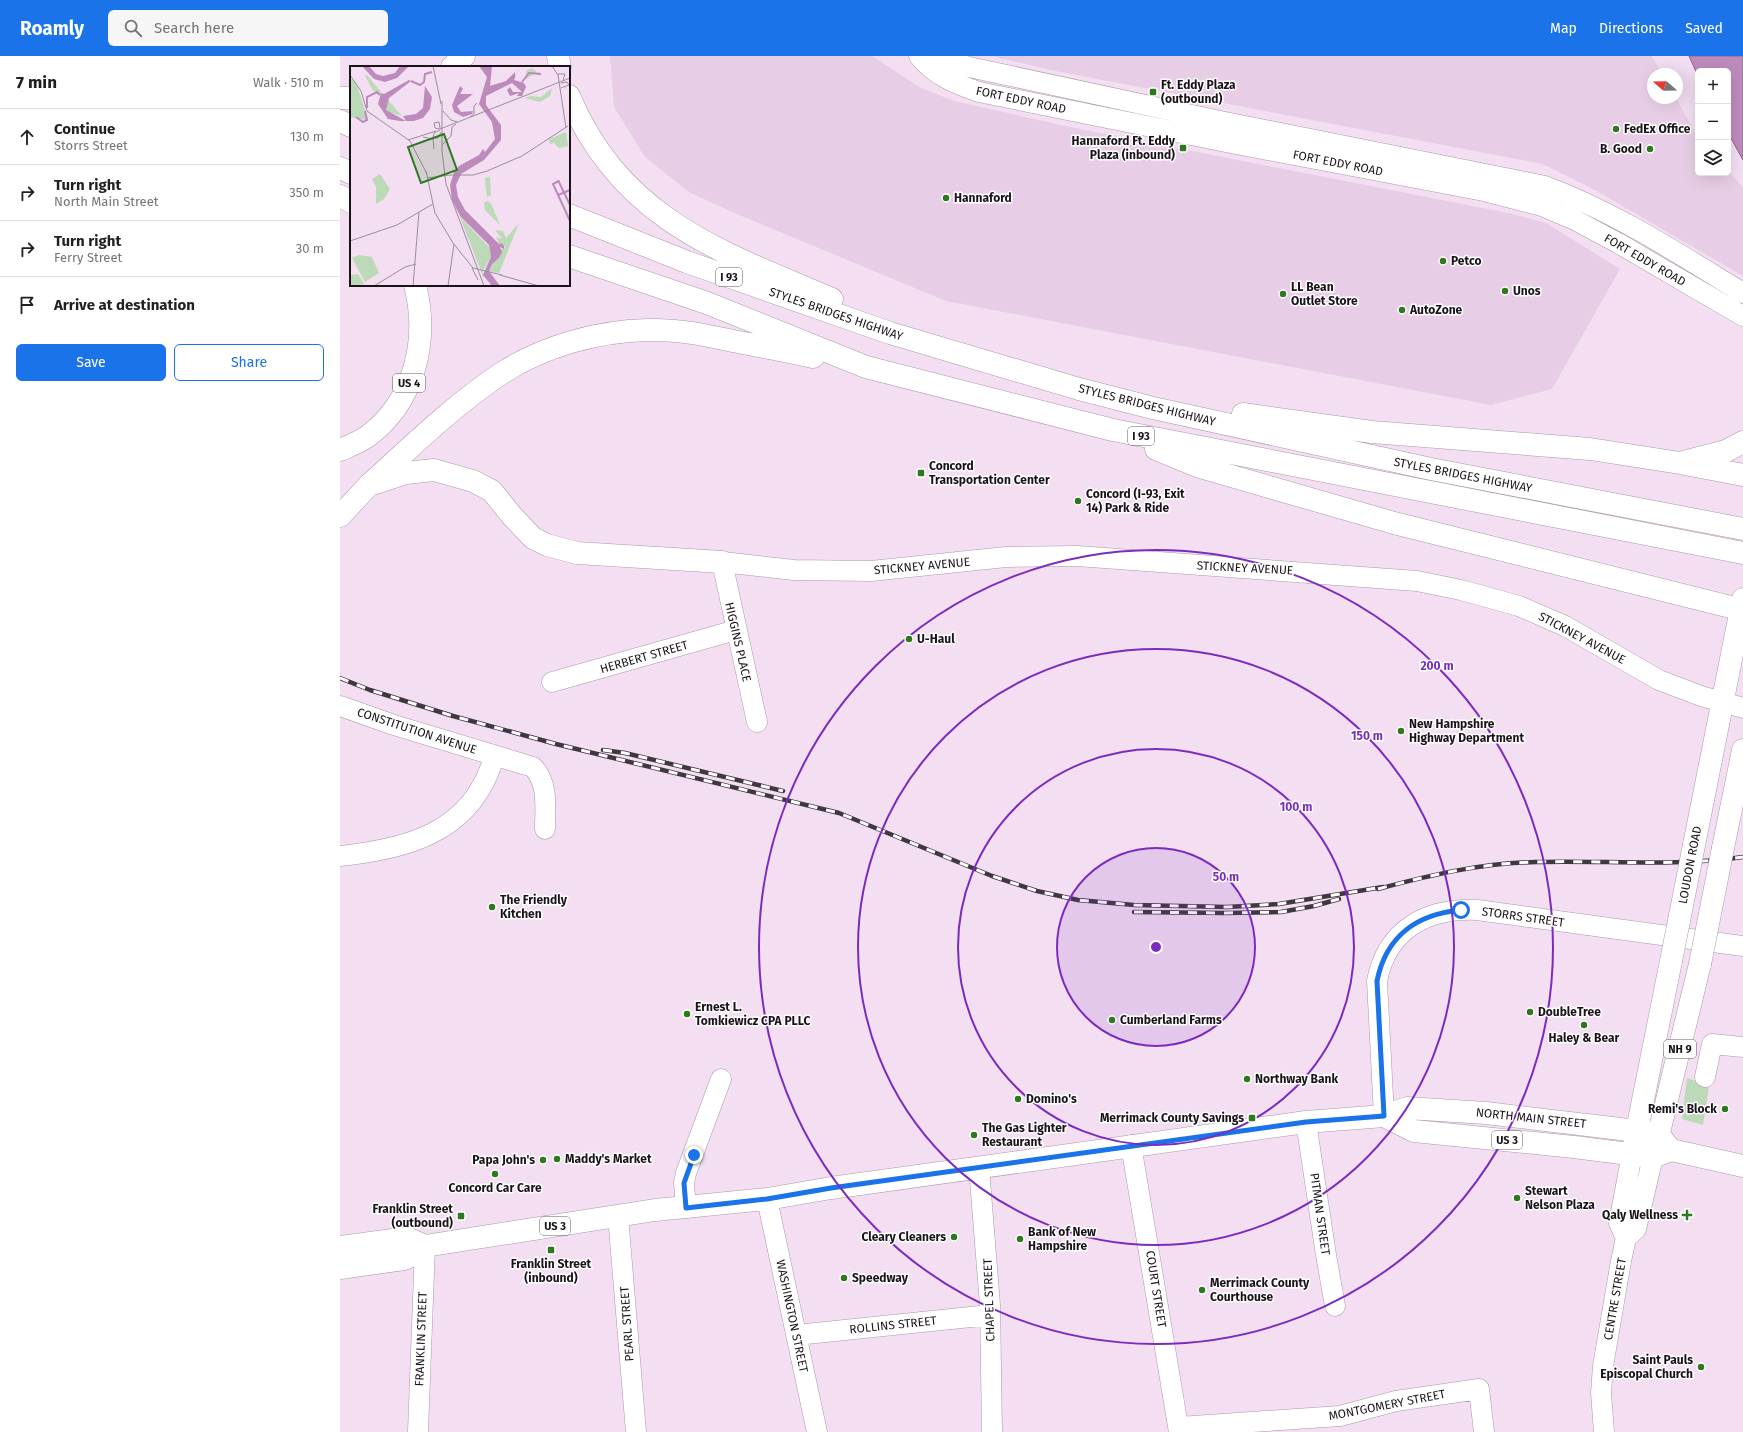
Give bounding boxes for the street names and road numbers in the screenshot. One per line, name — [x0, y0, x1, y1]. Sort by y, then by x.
street label: FORT EDDY ROAD — [975, 84, 1068, 116]
street label: FORT EDDY ROAD — [1292, 147, 1385, 179]
street label: FORT EDDY ROAD — [1602, 231, 1688, 289]
road number: I 93 — [716, 268, 742, 286]
street label: STYLES BRIDGES HIGHWAY — [767, 284, 905, 344]
road number: US 4 — [393, 374, 425, 392]
street label: STYLES BRIDGES HIGHWAY — [1077, 381, 1217, 429]
road number: I 93 — [1128, 427, 1154, 445]
street label: STYLES BRIDGES HIGHWAY — [1393, 455, 1534, 495]
street label: STICKNEY AVENUE — [873, 555, 971, 577]
street label: STICKNEY AVENUE — [1196, 558, 1294, 578]
street label: HIGGINS PLACE — [722, 601, 754, 683]
street label: STICKNEY AVENUE — [1536, 609, 1628, 667]
street label: HERBERT STREET — [598, 638, 690, 676]
street label: CONSTITUTION AVENUE — [355, 705, 479, 757]
street label: LOUDON ROAD — [1676, 825, 1704, 905]
street label: STORRS STREET — [1481, 904, 1566, 930]
road number: NH 9 — [1664, 1040, 1696, 1058]
street label: NORTH MAIN STREET — [1475, 1105, 1588, 1131]
road number: US 3 — [1492, 1131, 1522, 1149]
street label: PITMAN STREET — [1307, 1172, 1333, 1257]
road number: US 3 — [540, 1217, 570, 1235]
street label: COURT STREET — [1143, 1249, 1169, 1329]
street label: CENTRE STREET — [1601, 1256, 1629, 1341]
street label: CHAPEL STREET — [981, 1257, 997, 1342]
street label: WASHINGTON STREET — [773, 1258, 811, 1374]
street label: PEARL STREET — [617, 1285, 637, 1362]
street label: FRANKLIN STREET — [412, 1291, 430, 1387]
street label: ROLLINS STREET — [849, 1313, 938, 1337]
street label: MONTGOMERY STREET — [1327, 1387, 1447, 1423]

